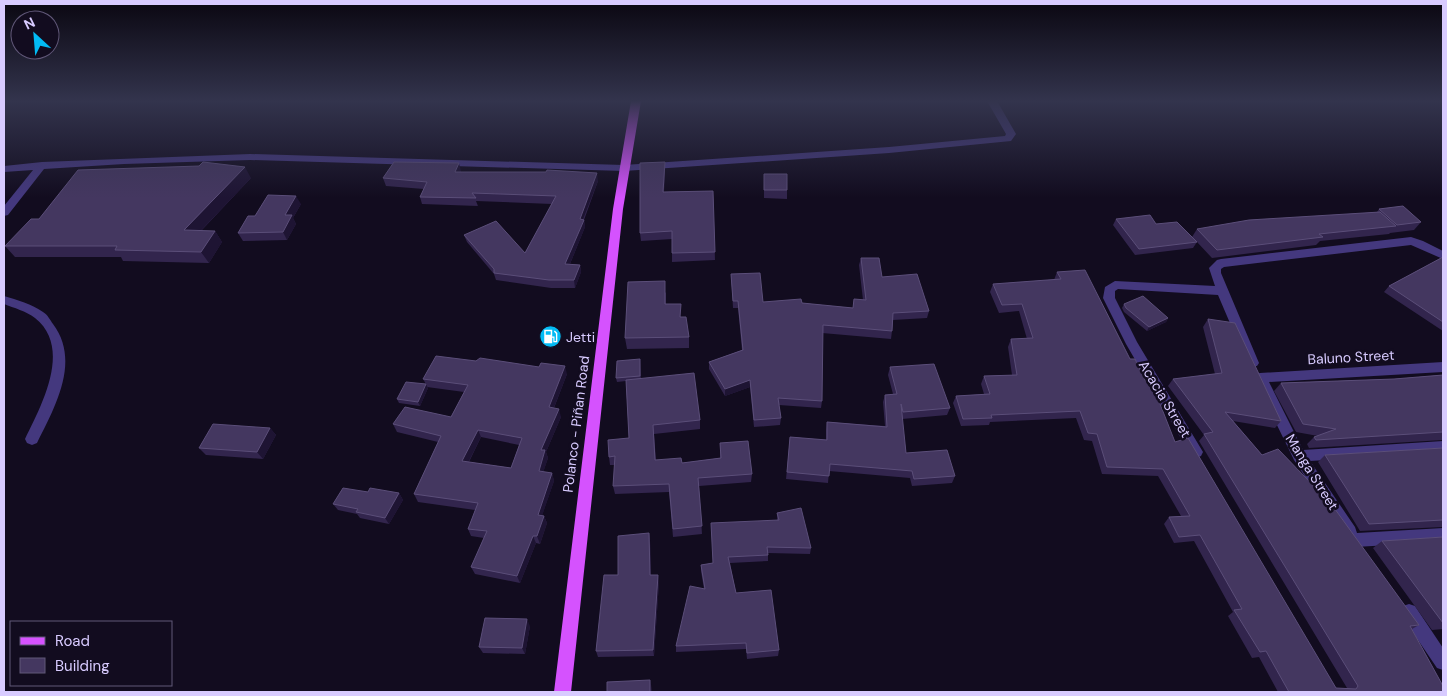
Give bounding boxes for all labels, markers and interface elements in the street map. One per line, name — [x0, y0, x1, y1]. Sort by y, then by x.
north arrow — [10, 10, 60, 60]
text: N — [21, 13, 38, 34]
fuel station icon: Jetti — [538, 325, 562, 349]
place label: Jetti — [566, 328, 595, 346]
street label: Baluno Street — [1307, 346, 1395, 368]
street label: Polanco - Piñan Road — [559, 355, 593, 493]
street label: Acacia Street — [1135, 357, 1195, 441]
street label: Manga Street — [1282, 431, 1342, 513]
legend — [10, 621, 172, 686]
text: Road — [55, 631, 90, 651]
text: Building — [55, 656, 110, 676]

